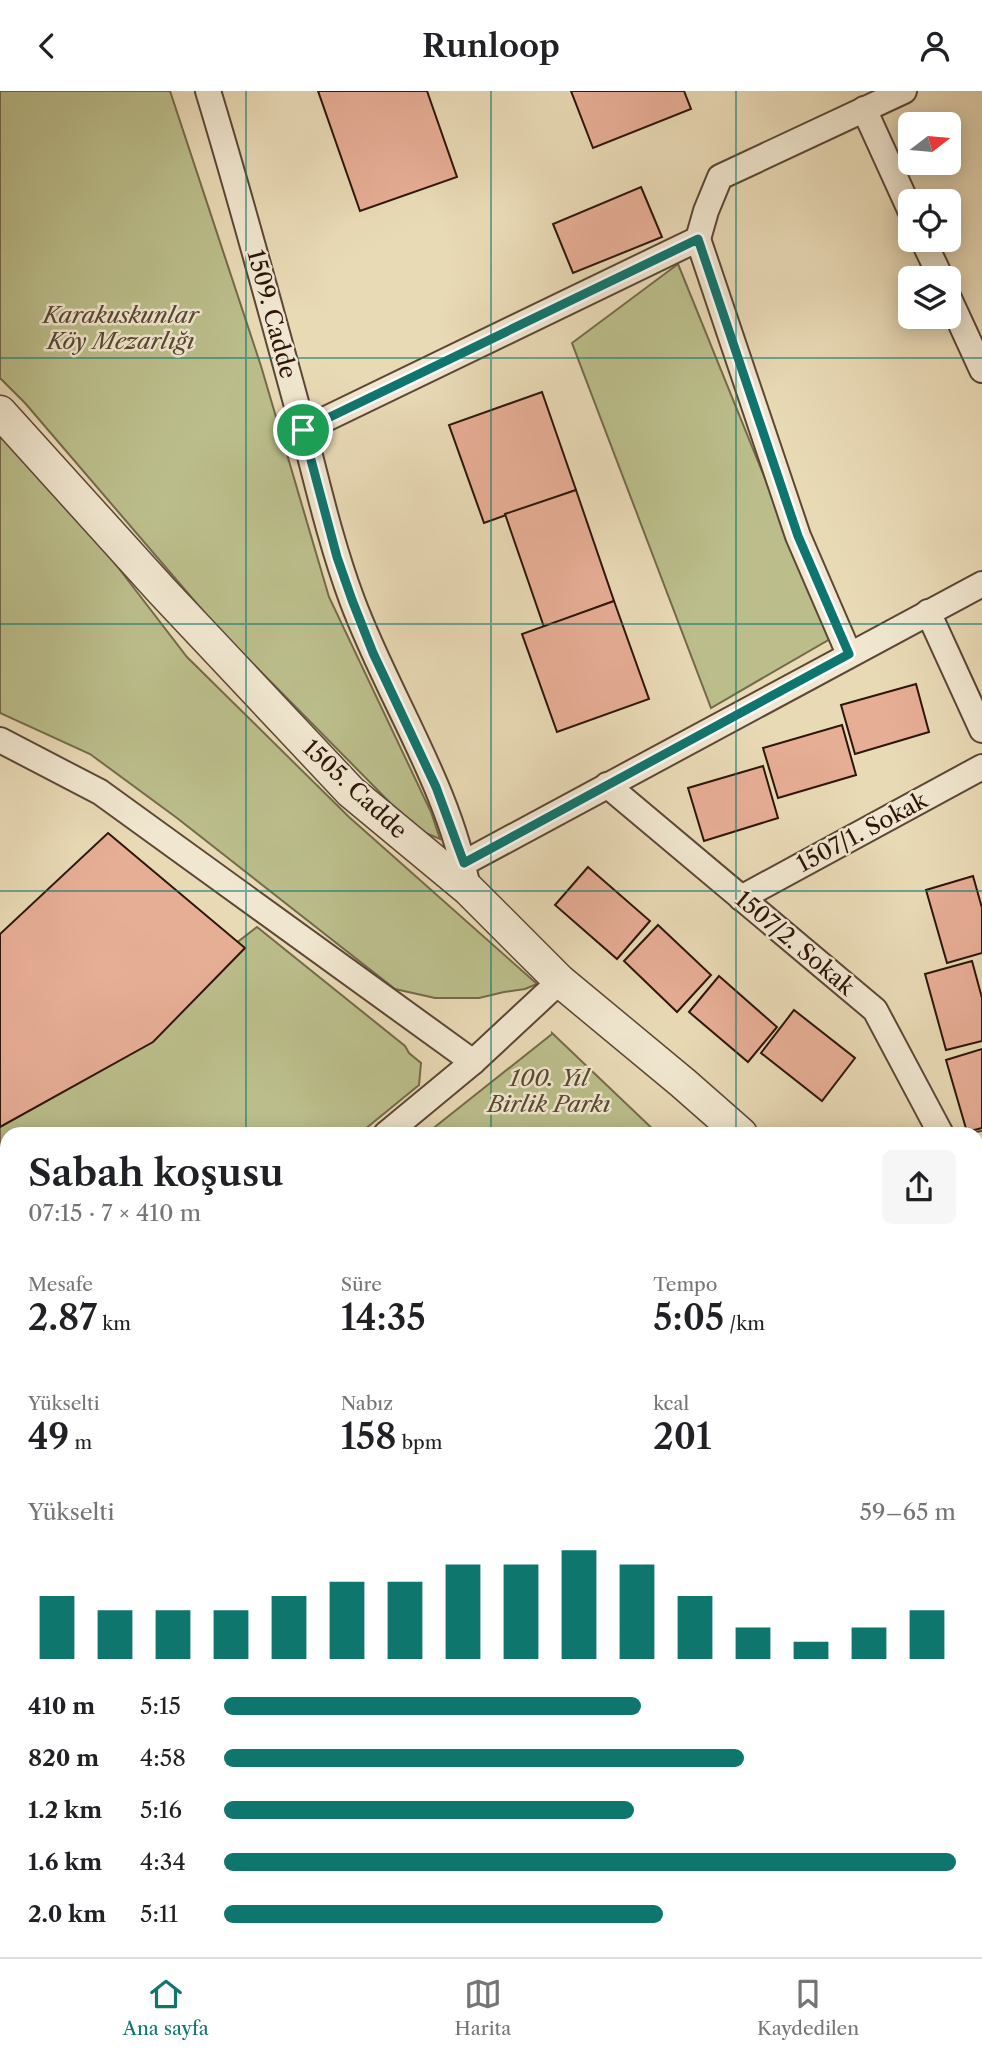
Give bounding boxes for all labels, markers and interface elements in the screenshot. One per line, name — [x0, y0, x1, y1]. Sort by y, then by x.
text: Runloop — [422, 26, 560, 65]
icon: back — [28, 27, 66, 65]
icon: person — [916, 27, 954, 65]
north arrow — [898, 112, 961, 175]
map controls — [898, 112, 961, 329]
button: locate — [898, 189, 961, 252]
street label: 1509. Cadde — [241, 247, 303, 381]
button: layers — [898, 266, 961, 329]
park label: Karakuskunlar Köy Mezarlığı — [41, 301, 200, 355]
pin — [273, 400, 333, 460]
icon: arrive — [284, 411, 322, 449]
street label: 1505. Cadde — [297, 734, 413, 844]
street label: 1507/1. Sokak — [792, 785, 933, 878]
street label: 1507/2. Sokak — [730, 885, 862, 1002]
park label: 100. Yıl Birlik Parkı — [486, 1064, 610, 1118]
text: Sabah koşusu — [28, 1149, 284, 1196]
button: share — [882, 1150, 956, 1224]
text: 07:15 · 7 × 410 m — [28, 1199, 201, 1227]
text: Mesafe — [28, 1273, 93, 1296]
text: Süre — [341, 1273, 382, 1296]
text: Tempo — [653, 1273, 717, 1296]
text: 2.87 — [28, 1296, 97, 1339]
text: 14:35 — [341, 1296, 426, 1339]
text: 5:05 — [653, 1296, 724, 1339]
text: km — [97, 1312, 131, 1335]
text: /km — [724, 1312, 765, 1335]
text: Yükselti — [28, 1392, 99, 1415]
text: Nabız — [341, 1392, 393, 1415]
text: kcal — [653, 1392, 689, 1415]
text: 49 — [28, 1415, 69, 1458]
text: 158 — [341, 1415, 397, 1458]
text: 201 — [653, 1415, 711, 1458]
text: m — [69, 1431, 92, 1454]
text: bpm — [397, 1431, 443, 1454]
text: Yükselti — [28, 1498, 115, 1526]
text: 59–65 m — [859, 1498, 956, 1526]
text: 410 m — [28, 1692, 95, 1720]
text: 5:15 — [140, 1692, 181, 1720]
text: 820 m — [28, 1744, 99, 1772]
text: 4:58 — [140, 1744, 186, 1772]
text: 1.2 km — [28, 1796, 102, 1824]
text: 5:16 — [140, 1796, 182, 1824]
text: 1.6 km — [28, 1848, 102, 1876]
text: 4:34 — [140, 1848, 186, 1876]
text: 2.0 km — [28, 1900, 106, 1928]
text: 5:11 — [140, 1900, 178, 1928]
tab: Ana sayfa — [123, 1975, 209, 2040]
tab: Harita — [455, 1975, 511, 2040]
tab: Kaydedilen — [757, 1975, 859, 2040]

